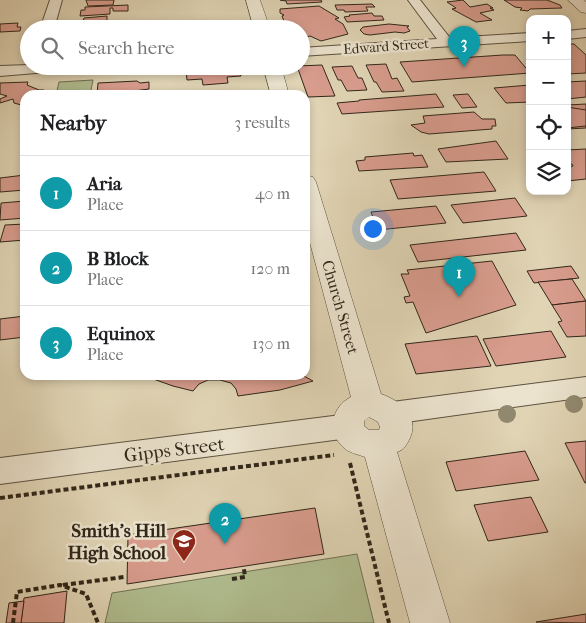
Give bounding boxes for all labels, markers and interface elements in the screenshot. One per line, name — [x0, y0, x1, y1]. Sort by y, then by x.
map controls — [526, 15, 571, 195]
button: + — [526, 15, 571, 60]
search box — [20, 20, 310, 75]
pin: 3 — [448, 26, 480, 67]
icon: search — [38, 34, 66, 62]
street label: Edward Street — [342, 35, 430, 58]
text: Search here — [78, 37, 174, 59]
button: − — [526, 60, 571, 105]
button: locate — [526, 105, 571, 150]
text: Nearby — [40, 111, 106, 135]
text: 3 results — [234, 113, 290, 132]
button: layers — [526, 150, 571, 195]
text: Aria — [87, 173, 122, 195]
text: 1 — [53, 184, 59, 203]
text: 40 m — [255, 184, 290, 203]
text: Place — [87, 195, 123, 214]
your location — [360, 216, 386, 242]
text: B Block — [87, 248, 149, 270]
pin: 1 — [443, 256, 475, 297]
street label: Church Street — [318, 258, 363, 357]
text: 2 — [52, 259, 60, 278]
text: 120 m — [251, 259, 290, 278]
text: Place — [87, 270, 123, 289]
text: Equinox — [87, 323, 155, 345]
text: 3 — [53, 334, 59, 353]
text: 130 m — [252, 334, 290, 353]
text: Place — [87, 345, 123, 364]
street label: Gipps Street — [123, 433, 226, 467]
pin: 2 — [209, 503, 241, 544]
place label: Smith's Hill High School — [67, 520, 167, 564]
school or university icon: Smith's Hill High School — [171, 528, 197, 562]

